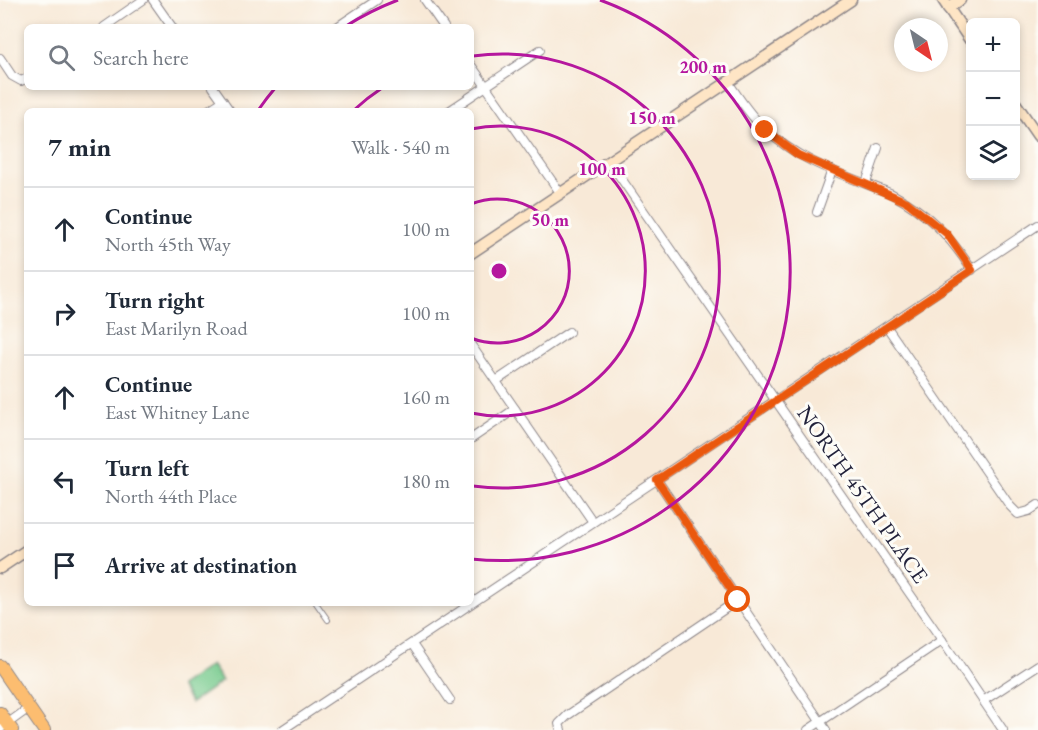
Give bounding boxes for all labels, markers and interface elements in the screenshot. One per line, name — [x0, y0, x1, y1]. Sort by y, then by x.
north arrow — [894, 18, 948, 72]
map controls — [966, 18, 1020, 180]
button: + — [966, 18, 1020, 72]
search box — [24, 24, 474, 90]
icon: search — [45, 41, 78, 74]
text: Search here — [93, 43, 188, 72]
text: 200 m — [679, 55, 727, 78]
button: − — [966, 72, 1020, 126]
text: 150 m — [628, 106, 676, 129]
route end — [751, 116, 777, 142]
button: layers — [966, 126, 1020, 180]
text: 7 min — [48, 130, 111, 164]
text: Walk · 540 m — [351, 134, 450, 160]
text: 100 m — [578, 157, 626, 180]
text: Continue — [105, 202, 192, 231]
text: 50 m — [531, 208, 569, 231]
icon: ahead — [48, 213, 81, 246]
text: 100 m — [402, 216, 450, 242]
text: North 45th Way — [105, 231, 231, 257]
centre of rings — [489, 261, 509, 281]
text: Turn right — [105, 286, 204, 315]
icon: right — [48, 297, 81, 330]
text: 100 m — [402, 300, 450, 326]
text: East Marilyn Road — [105, 315, 248, 341]
text: Continue — [105, 370, 192, 399]
icon: ahead — [48, 381, 81, 414]
text: 160 m — [402, 384, 450, 410]
text: East Whitney Lane — [105, 399, 249, 425]
street label: NORTH 45TH PLACE — [790, 400, 935, 589]
text: Turn left — [105, 454, 189, 483]
icon: left — [48, 465, 81, 498]
text: 180 m — [402, 468, 450, 494]
text: North 44th Place — [105, 483, 237, 509]
icon: arrive — [48, 549, 81, 582]
text: Arrive at destination — [105, 551, 297, 580]
route start — [724, 586, 750, 612]

